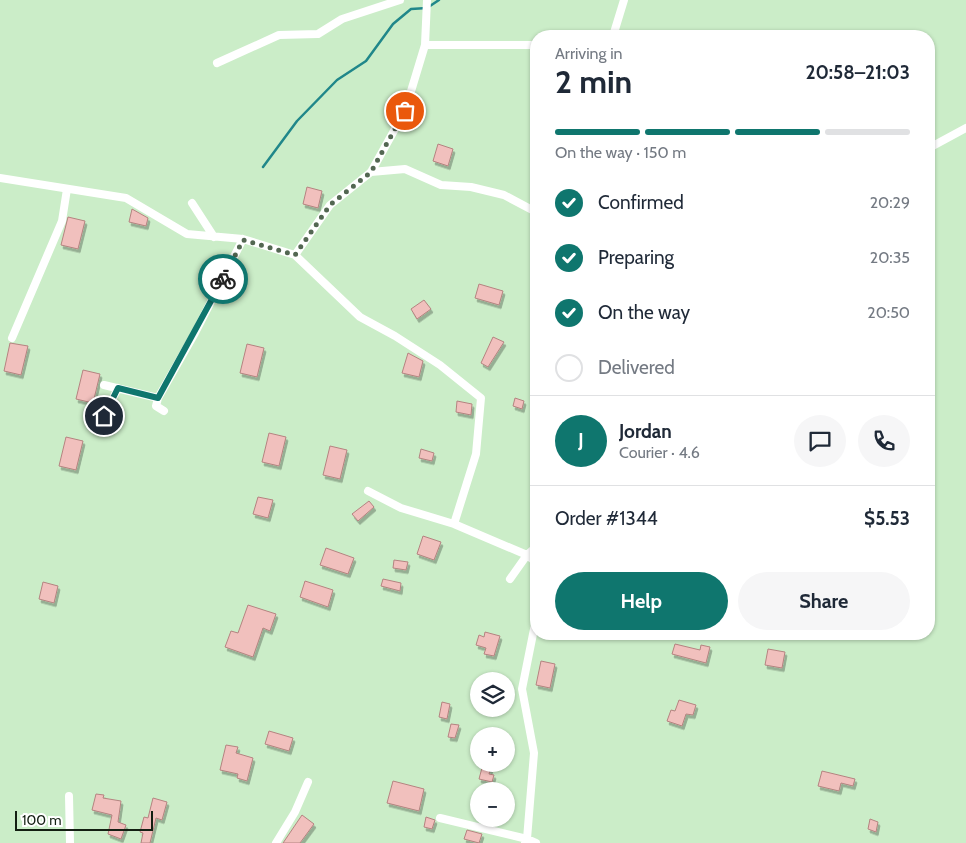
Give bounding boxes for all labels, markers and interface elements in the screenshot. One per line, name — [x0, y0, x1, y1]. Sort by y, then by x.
text: Arriving in — [555, 44, 622, 63]
text: 20:58–21:03 — [805, 61, 910, 84]
text: 2 min — [555, 62, 632, 101]
pin — [384, 90, 426, 132]
icon: bag — [391, 97, 419, 125]
text: On the way · 150 m — [555, 143, 686, 162]
icon: check — [555, 189, 583, 217]
text: Confirmed — [598, 191, 684, 214]
text: 20:29 — [870, 193, 910, 212]
icon: check — [555, 244, 583, 272]
text: Preparing — [598, 246, 674, 269]
text: 20:35 — [870, 248, 910, 267]
courier — [198, 254, 248, 304]
icon: bike — [209, 265, 237, 293]
icon: check — [555, 299, 583, 327]
text: On the way — [598, 301, 690, 324]
text: 20:50 — [867, 303, 910, 322]
text: Delivered — [598, 356, 675, 379]
pin — [83, 395, 125, 437]
icon: home — [90, 402, 118, 430]
button: chat — [794, 415, 846, 467]
button: phone — [858, 415, 910, 467]
text: Jordan — [619, 420, 672, 443]
text: J — [578, 429, 584, 452]
text: Courier · 4.6 — [619, 443, 700, 462]
text: Order #1344 — [555, 507, 658, 530]
text: $5.53 — [864, 507, 910, 530]
button: Help — [555, 572, 728, 630]
button: Share — [738, 572, 910, 630]
map controls — [470, 672, 515, 827]
button: layers — [470, 672, 515, 717]
button: + — [470, 727, 515, 772]
button: − — [470, 782, 515, 827]
scale bar — [15, 808, 152, 831]
text: 100 m — [22, 811, 62, 829]

